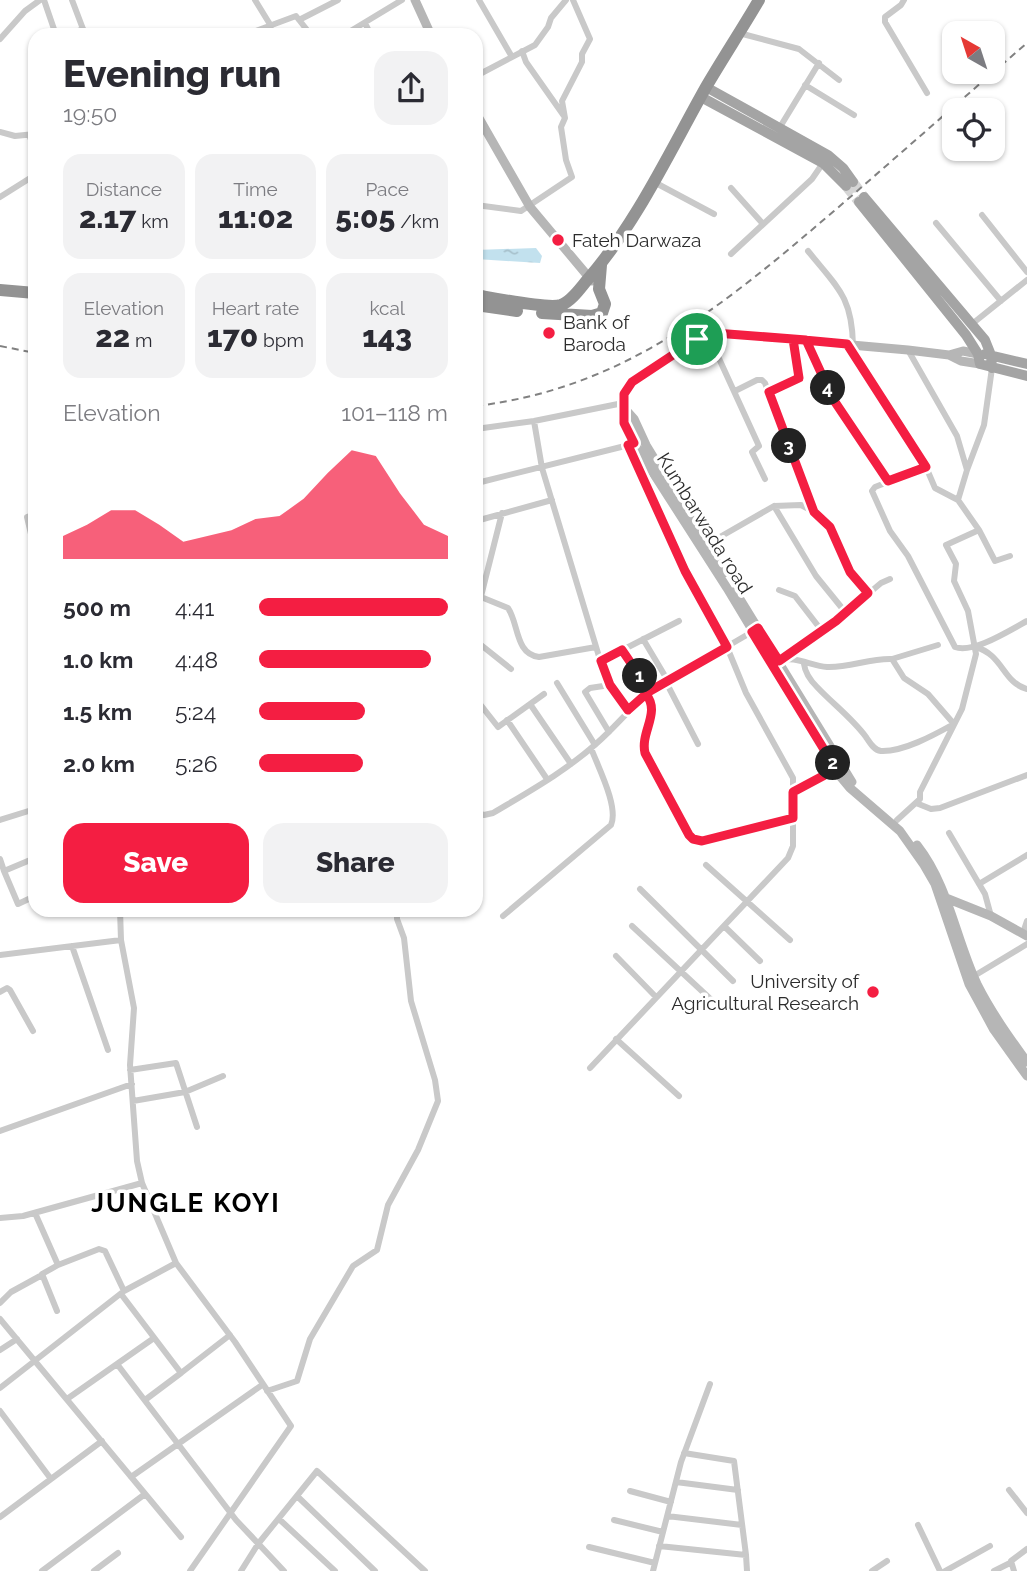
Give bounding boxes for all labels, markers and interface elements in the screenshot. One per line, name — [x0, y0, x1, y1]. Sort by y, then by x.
north arrow — [942, 21, 1004, 84]
map controls — [942, 21, 1005, 161]
text: Evening run — [63, 51, 281, 96]
button: share — [374, 51, 448, 125]
button: locate — [942, 98, 1005, 161]
text: 19:50 — [63, 100, 117, 127]
text: Distance — [86, 178, 162, 200]
text: Time — [233, 178, 278, 200]
text: Pace — [365, 178, 409, 200]
text: 2.17 — [79, 200, 136, 235]
text: 11:02 — [218, 200, 293, 235]
text: 5:05 — [335, 200, 395, 235]
text: km — [136, 210, 169, 232]
text: /km — [395, 210, 439, 232]
place label: Fateh Darwaza — [572, 229, 701, 251]
marker: Fateh Darwaza — [550, 232, 566, 248]
text: Elevation — [83, 297, 164, 319]
text: Heart rate — [212, 297, 299, 319]
text: kcal — [369, 297, 405, 319]
pin — [667, 309, 727, 369]
place label: Bank of Baroda — [563, 311, 630, 355]
text: 22 — [95, 319, 130, 354]
text: 170 — [207, 319, 258, 354]
text: 143 — [362, 319, 412, 354]
icon: arrive — [678, 320, 716, 358]
marker: Bank of Baroda — [541, 325, 557, 341]
text: m — [130, 329, 152, 351]
text: bpm — [258, 329, 304, 351]
pin: 4 — [810, 370, 846, 406]
text: 4 — [822, 376, 833, 398]
text: Elevation — [63, 399, 161, 426]
text: 101–118 m — [341, 399, 448, 426]
pin: 3 — [772, 428, 806, 464]
text: 3 — [783, 434, 794, 456]
street label: Kumbarwada road — [653, 449, 757, 597]
text: 500 m — [63, 594, 131, 621]
text: 4:41 — [175, 594, 214, 621]
text: 1.0 km — [63, 646, 133, 673]
text: 4:48 — [175, 646, 218, 673]
pin: 1 — [622, 658, 658, 694]
text: 1 — [635, 664, 644, 686]
text: 1.5 km — [63, 698, 132, 725]
text: 5:24 — [175, 698, 216, 725]
pin: 2 — [816, 746, 850, 780]
text: 2.0 km — [63, 750, 135, 777]
text: 5:26 — [175, 750, 218, 777]
text: 2 — [827, 751, 838, 773]
button: Save — [63, 823, 249, 903]
button: Share — [263, 823, 448, 903]
place label: University of Agricultural Research — [671, 970, 860, 1014]
marker: University of Agricultural Research — [865, 984, 881, 1000]
district label: JUNGLE KOYI — [91, 1188, 281, 1218]

